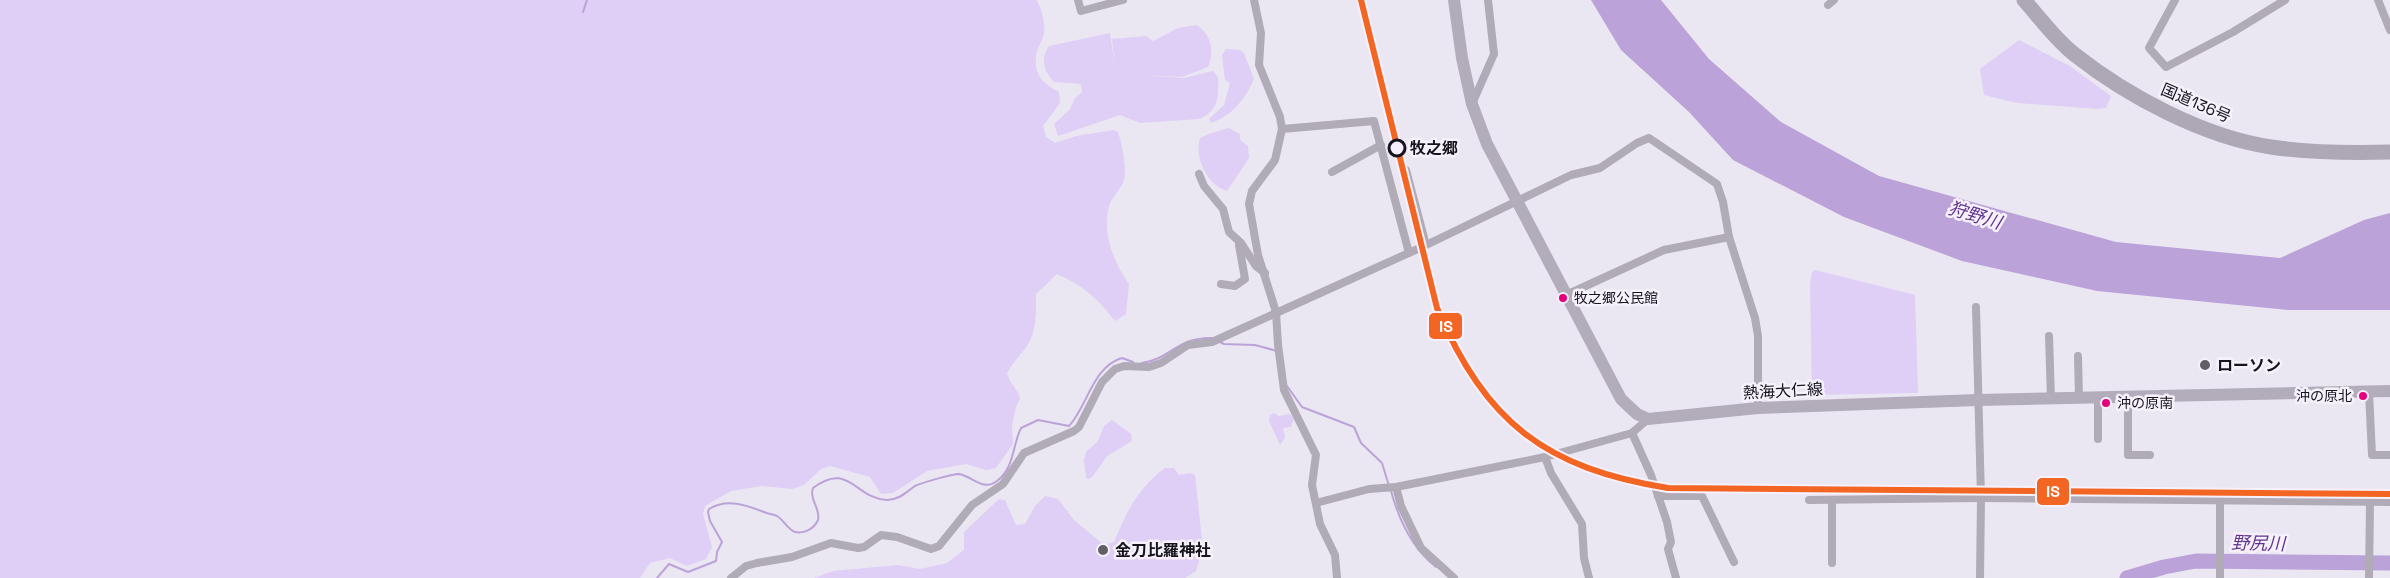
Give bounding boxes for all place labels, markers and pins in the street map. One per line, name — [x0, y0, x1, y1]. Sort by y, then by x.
place label: 牧之郷 — [1410, 138, 1458, 159]
marker: 牧之郷 — [1388, 139, 1406, 157]
place label: 牧之郷公民館 — [1574, 289, 1658, 307]
marker: 牧之郷公民館 — [1557, 292, 1569, 304]
place label: ローソン — [2217, 355, 2281, 376]
marker: ローソン — [2198, 358, 2212, 372]
place label: 沖の原北 — [2296, 387, 2352, 405]
marker: 沖の原北 — [2357, 390, 2369, 402]
place label: 沖の原南 — [2117, 394, 2173, 412]
marker: 沖の原南 — [2100, 397, 2112, 409]
place label: 金刀比羅神社 — [1115, 540, 1211, 561]
marker: 金刀比羅神社 — [1096, 543, 1110, 557]

